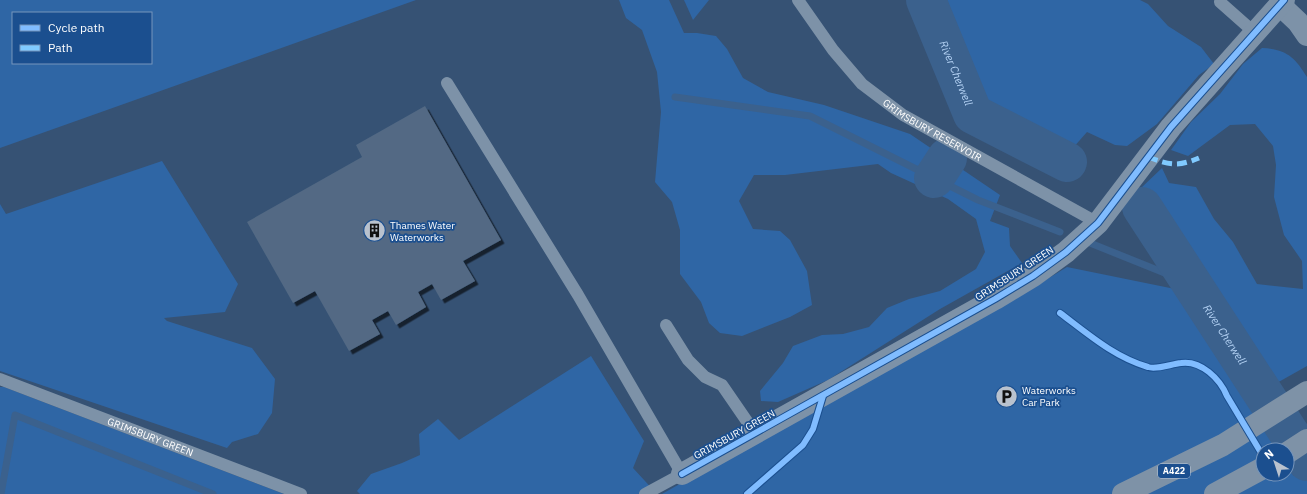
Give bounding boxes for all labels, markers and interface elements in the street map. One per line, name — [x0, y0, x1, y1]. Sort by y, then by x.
legend — [12, 12, 152, 64]
text: Cycle path — [48, 20, 105, 35]
water label: River Cherwell — [936, 38, 976, 108]
text: Path — [48, 40, 73, 55]
street label: GRIMSBURY RESERVOIR — [880, 96, 984, 164]
building icon: Thames Water Waterworks — [361, 218, 387, 244]
place label: Thames Water Waterworks — [390, 219, 455, 244]
street label: GRIMSBURY GREEN — [973, 243, 1056, 304]
water label: River Cherwell — [1200, 302, 1250, 367]
parking icon: Waterworks Car Park — [993, 383, 1019, 409]
place label: Waterworks Car Park — [1022, 384, 1076, 409]
street label: GRIMSBURY GREEN — [691, 407, 777, 462]
street label: GRIMSBURY GREEN — [105, 415, 195, 459]
north arrow — [1255, 442, 1295, 482]
text: N — [1261, 446, 1276, 462]
road number: A422 — [1158, 464, 1190, 478]

